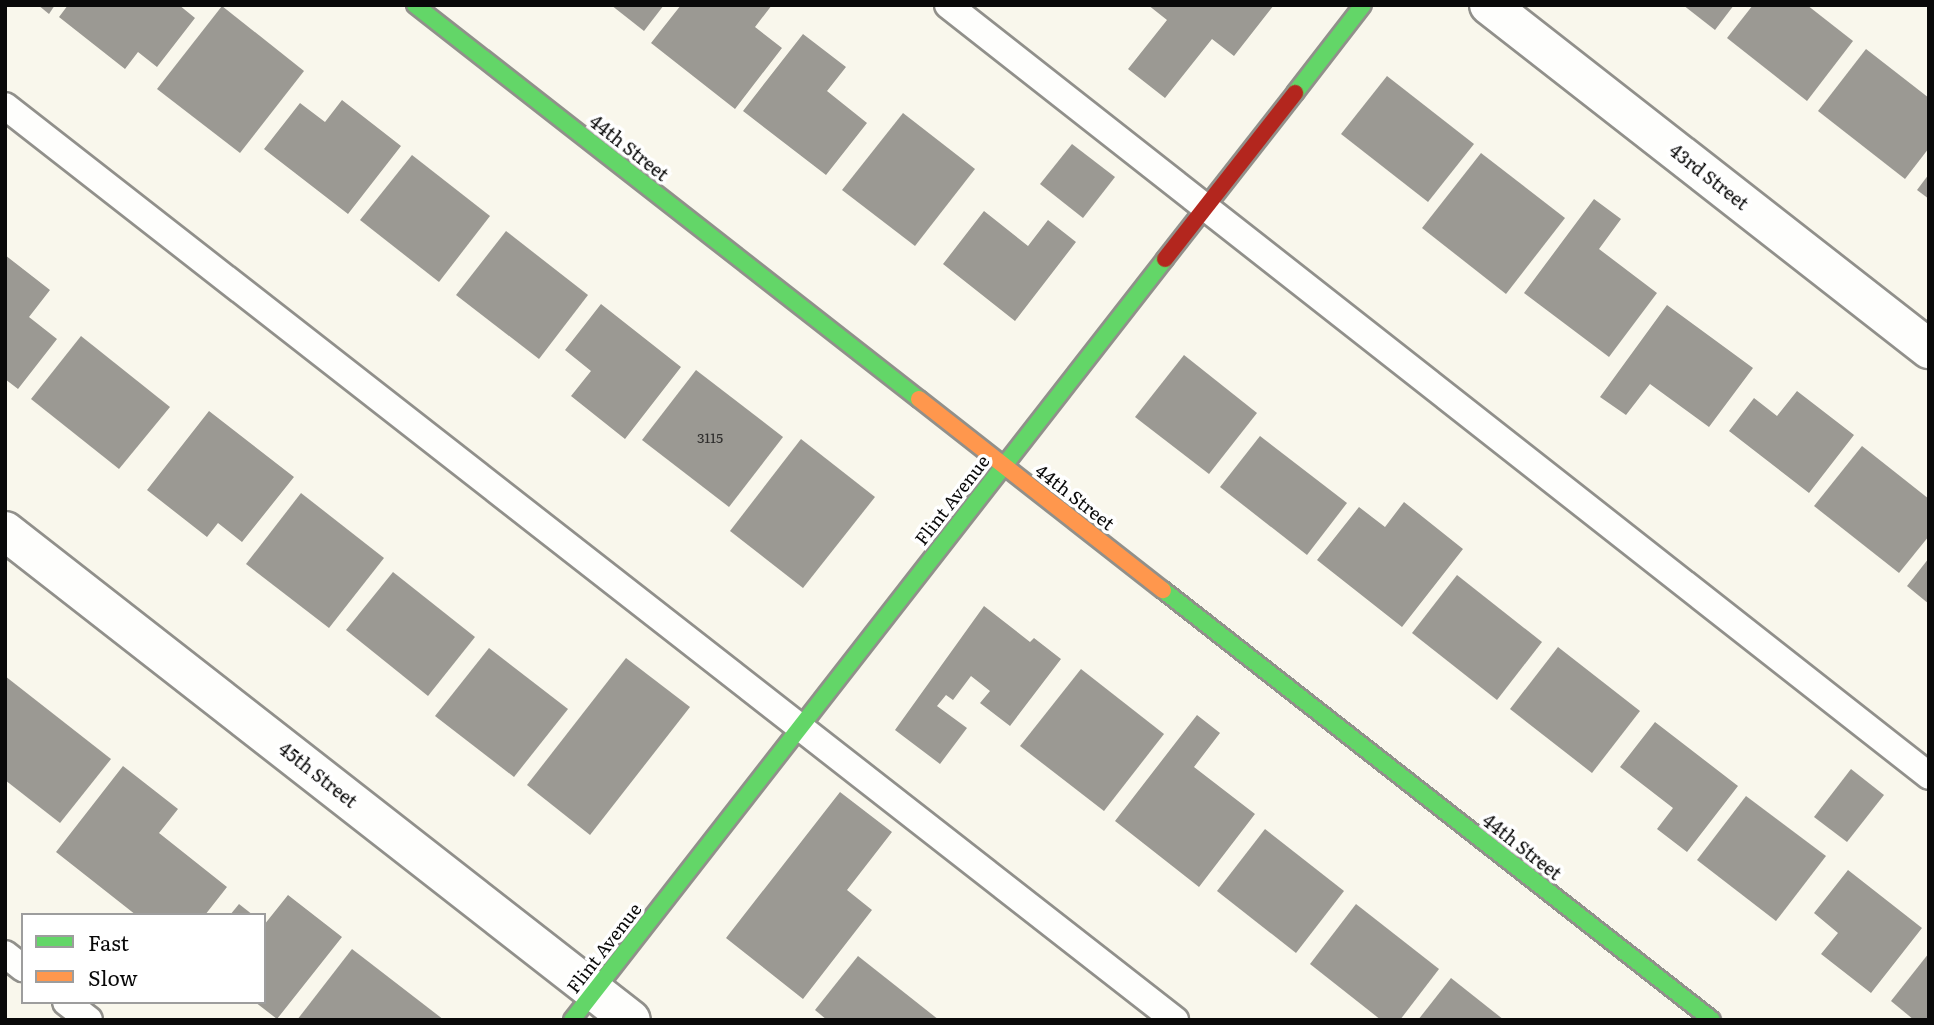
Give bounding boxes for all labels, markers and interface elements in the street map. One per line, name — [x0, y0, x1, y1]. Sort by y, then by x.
street label: 44th Street — [585, 111, 673, 185]
street label: 43rd Street — [1665, 140, 1753, 214]
house number: 3115 — [697, 429, 723, 445]
street label: Flint Avenue — [910, 451, 994, 549]
street label: 44th Street — [1031, 460, 1119, 534]
street label: 45th Street — [275, 738, 361, 812]
street label: 44th Street — [1478, 810, 1566, 884]
street label: Flint Avenue — [562, 899, 646, 997]
legend — [21, 913, 266, 1004]
text: Fast — [88, 926, 129, 957]
text: Slow — [88, 961, 138, 992]

